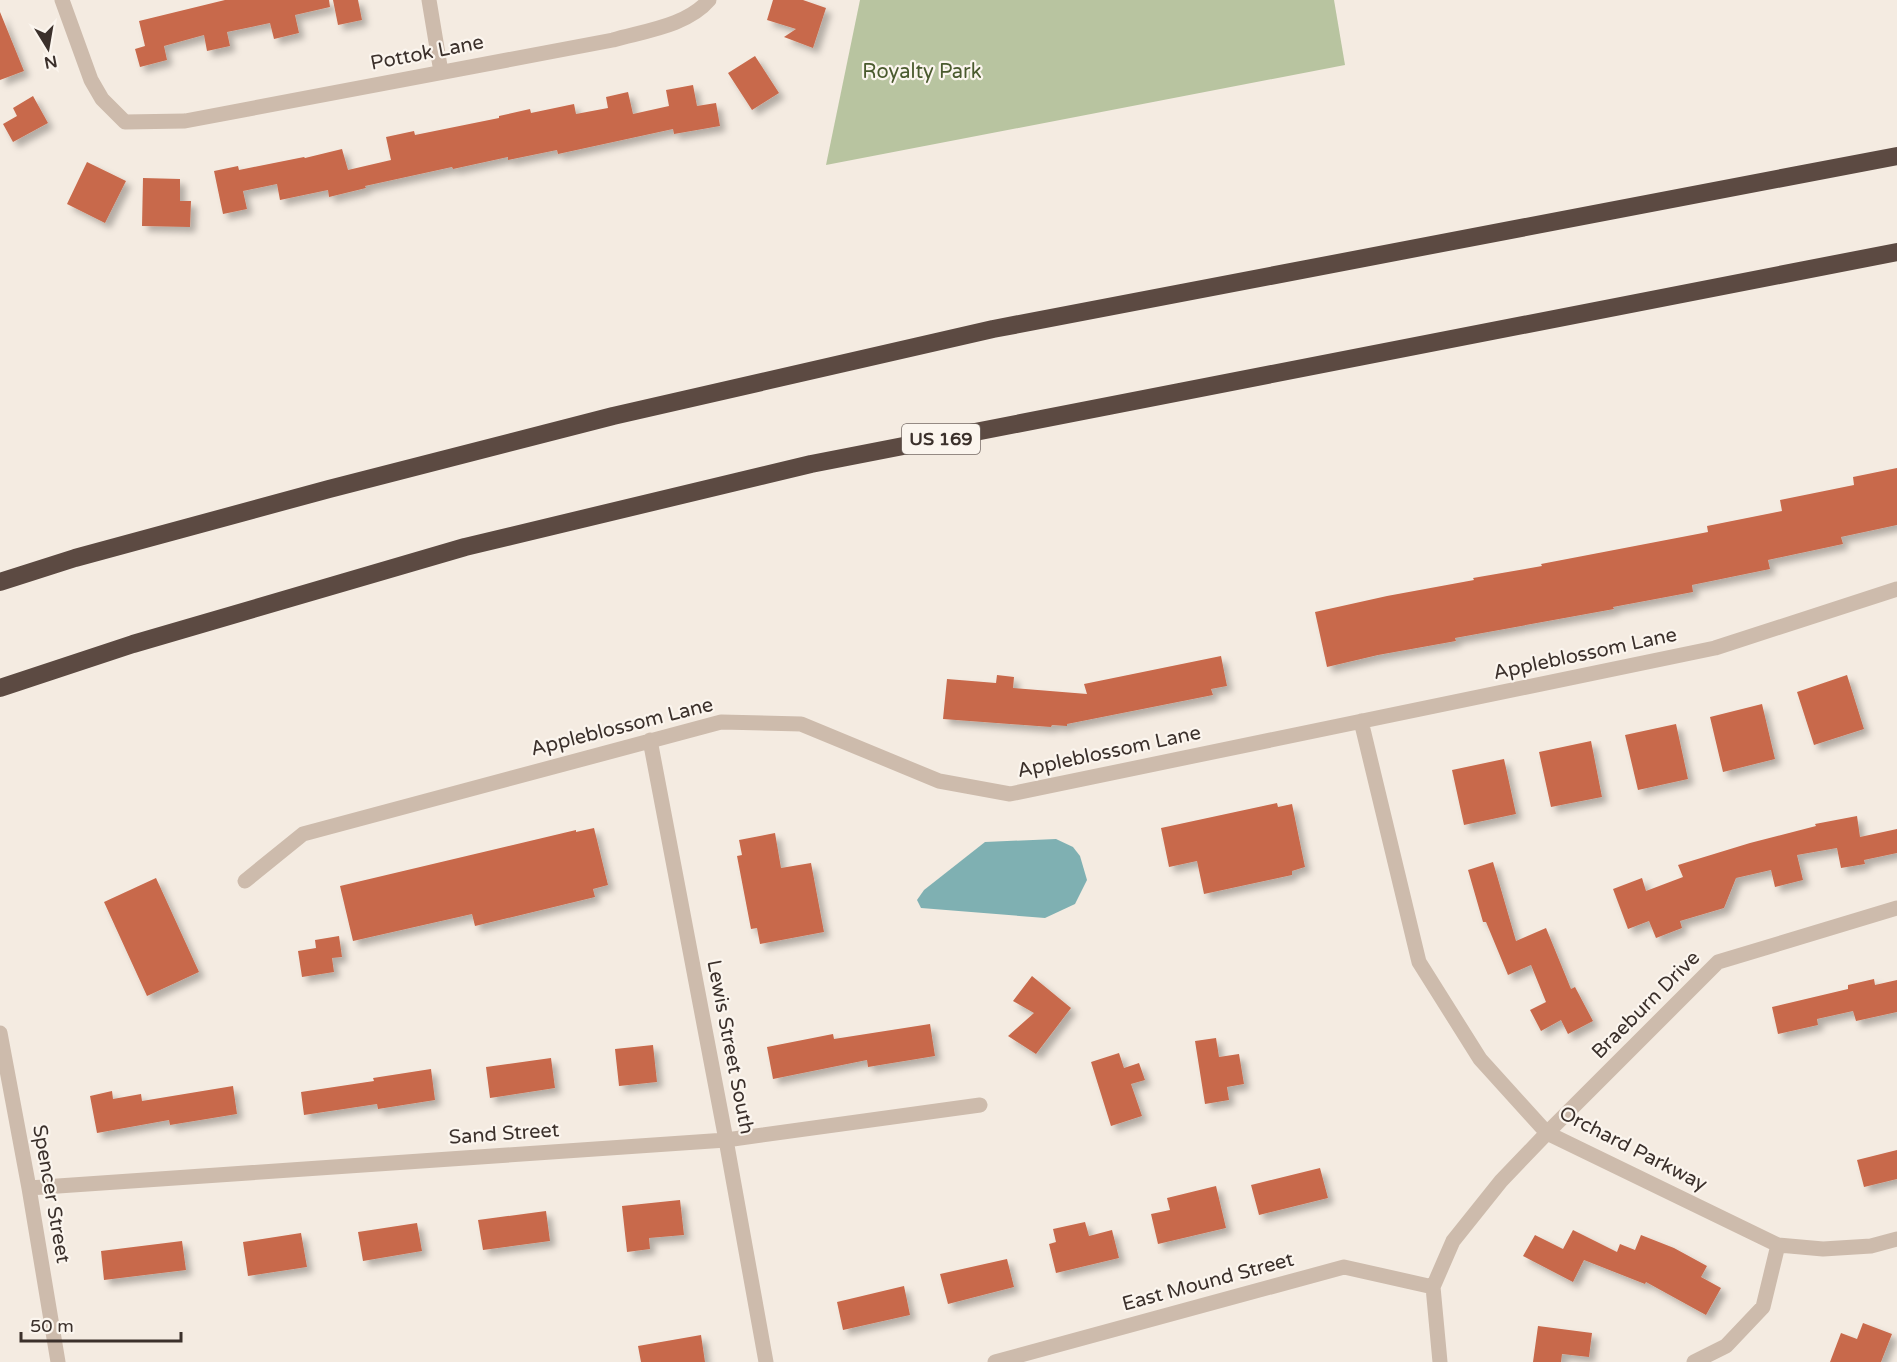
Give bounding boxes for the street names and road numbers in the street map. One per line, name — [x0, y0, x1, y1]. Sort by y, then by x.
street label: Pottok Lane — [368, 30, 486, 76]
road number: US 169 — [902, 424, 980, 454]
street label: Appleblossom Lane — [1491, 623, 1679, 685]
street label: Appleblossom Lane — [528, 693, 716, 761]
street label: Appleblossom Lane — [1015, 721, 1203, 783]
street label: Braeburn Drive — [1587, 946, 1705, 1064]
street label: Lewis Street South — [701, 958, 759, 1136]
street label: Orchard Parkway — [1555, 1101, 1711, 1197]
street label: Sand Street — [448, 1118, 560, 1150]
street label: Spencer Street — [27, 1123, 75, 1265]
street label: East Mound Street — [1120, 1247, 1297, 1316]

